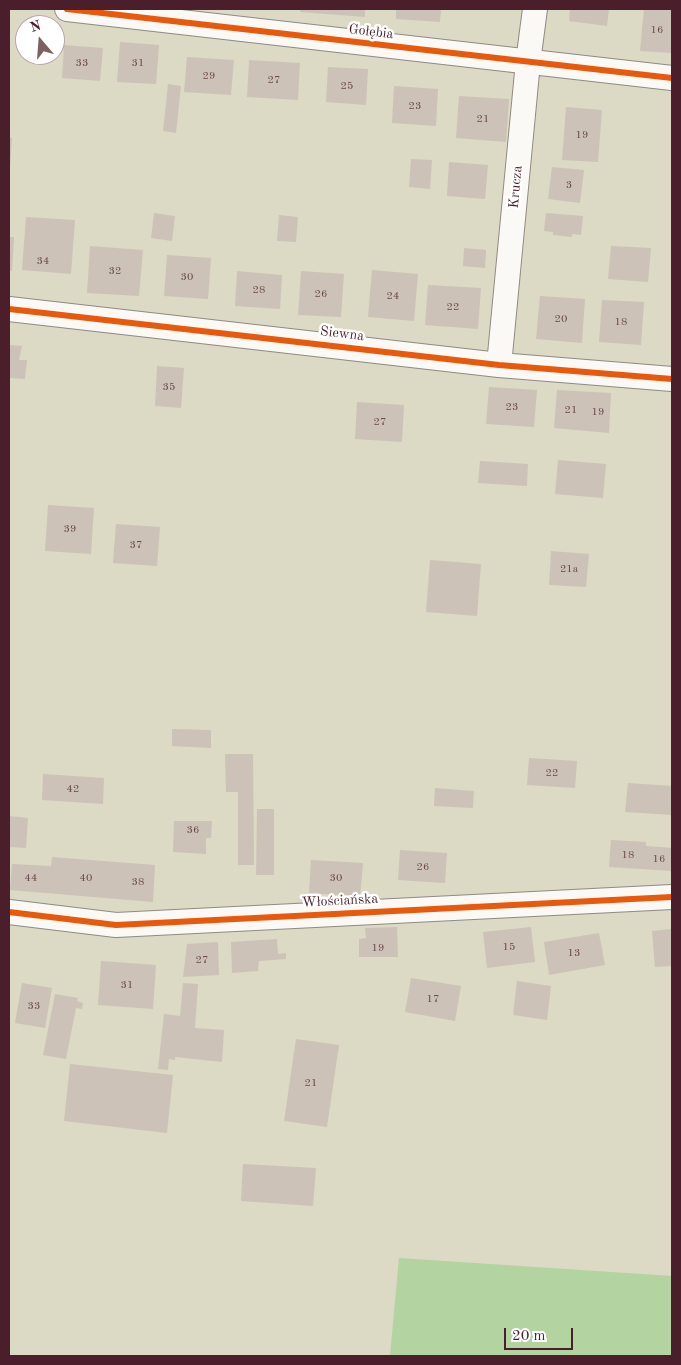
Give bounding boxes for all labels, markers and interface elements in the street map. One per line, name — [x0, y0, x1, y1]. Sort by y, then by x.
north arrow — [15, 15, 65, 65]
text: N — [28, 18, 43, 35]
street label: Gołębia — [348, 21, 394, 43]
house number: 16 — [651, 23, 663, 37]
house number: 33 — [76, 56, 88, 70]
house number: 31 — [132, 56, 144, 70]
house number: 29 — [203, 69, 215, 83]
house number: 27 — [268, 73, 280, 87]
house number: 25 — [341, 79, 353, 93]
house number: 23 — [409, 99, 421, 113]
house number: 21 — [477, 112, 489, 126]
house number: 19 — [576, 128, 588, 142]
street label: Krucza — [506, 165, 526, 209]
house number: 3 — [566, 178, 572, 192]
house number: 34 — [37, 254, 49, 268]
house number: 32 — [109, 264, 121, 278]
house number: 30 — [181, 270, 193, 284]
house number: 28 — [253, 283, 265, 297]
house number: 26 — [315, 287, 327, 301]
house number: 24 — [387, 289, 399, 303]
house number: 22 — [447, 300, 459, 314]
house number: 20 — [555, 312, 567, 326]
house number: 18 — [615, 315, 627, 329]
street label: Siewna — [319, 323, 365, 345]
house number: 35 — [163, 380, 175, 394]
house number: 23 — [506, 400, 518, 414]
house number: 21 — [565, 403, 577, 417]
house number: 19 — [592, 405, 604, 419]
house number: 27 — [374, 415, 386, 429]
house number: 39 — [64, 522, 76, 536]
house number: 37 — [130, 538, 142, 552]
house number: 21a — [560, 562, 578, 576]
house number: 22 — [546, 766, 558, 780]
house number: 42 — [67, 782, 79, 796]
house number: 36 — [187, 823, 199, 837]
house number: 18 — [622, 848, 634, 862]
house number: 16 — [653, 852, 665, 866]
house number: 26 — [417, 860, 429, 874]
house number: 44 — [25, 871, 37, 885]
house number: 40 — [80, 871, 92, 885]
house number: 30 — [330, 871, 342, 885]
house number: 38 — [132, 875, 144, 889]
street label: Włościańska — [301, 891, 379, 911]
house number: 15 — [503, 940, 515, 954]
house number: 19 — [372, 941, 384, 955]
house number: 13 — [568, 946, 580, 960]
house number: 27 — [196, 953, 208, 967]
house number: 31 — [121, 978, 133, 992]
house number: 17 — [427, 992, 439, 1006]
house number: 33 — [28, 999, 40, 1013]
house number: 21 — [305, 1076, 317, 1090]
scale bar — [506, 1318, 575, 1350]
text: 20 m — [512, 1329, 546, 1344]

